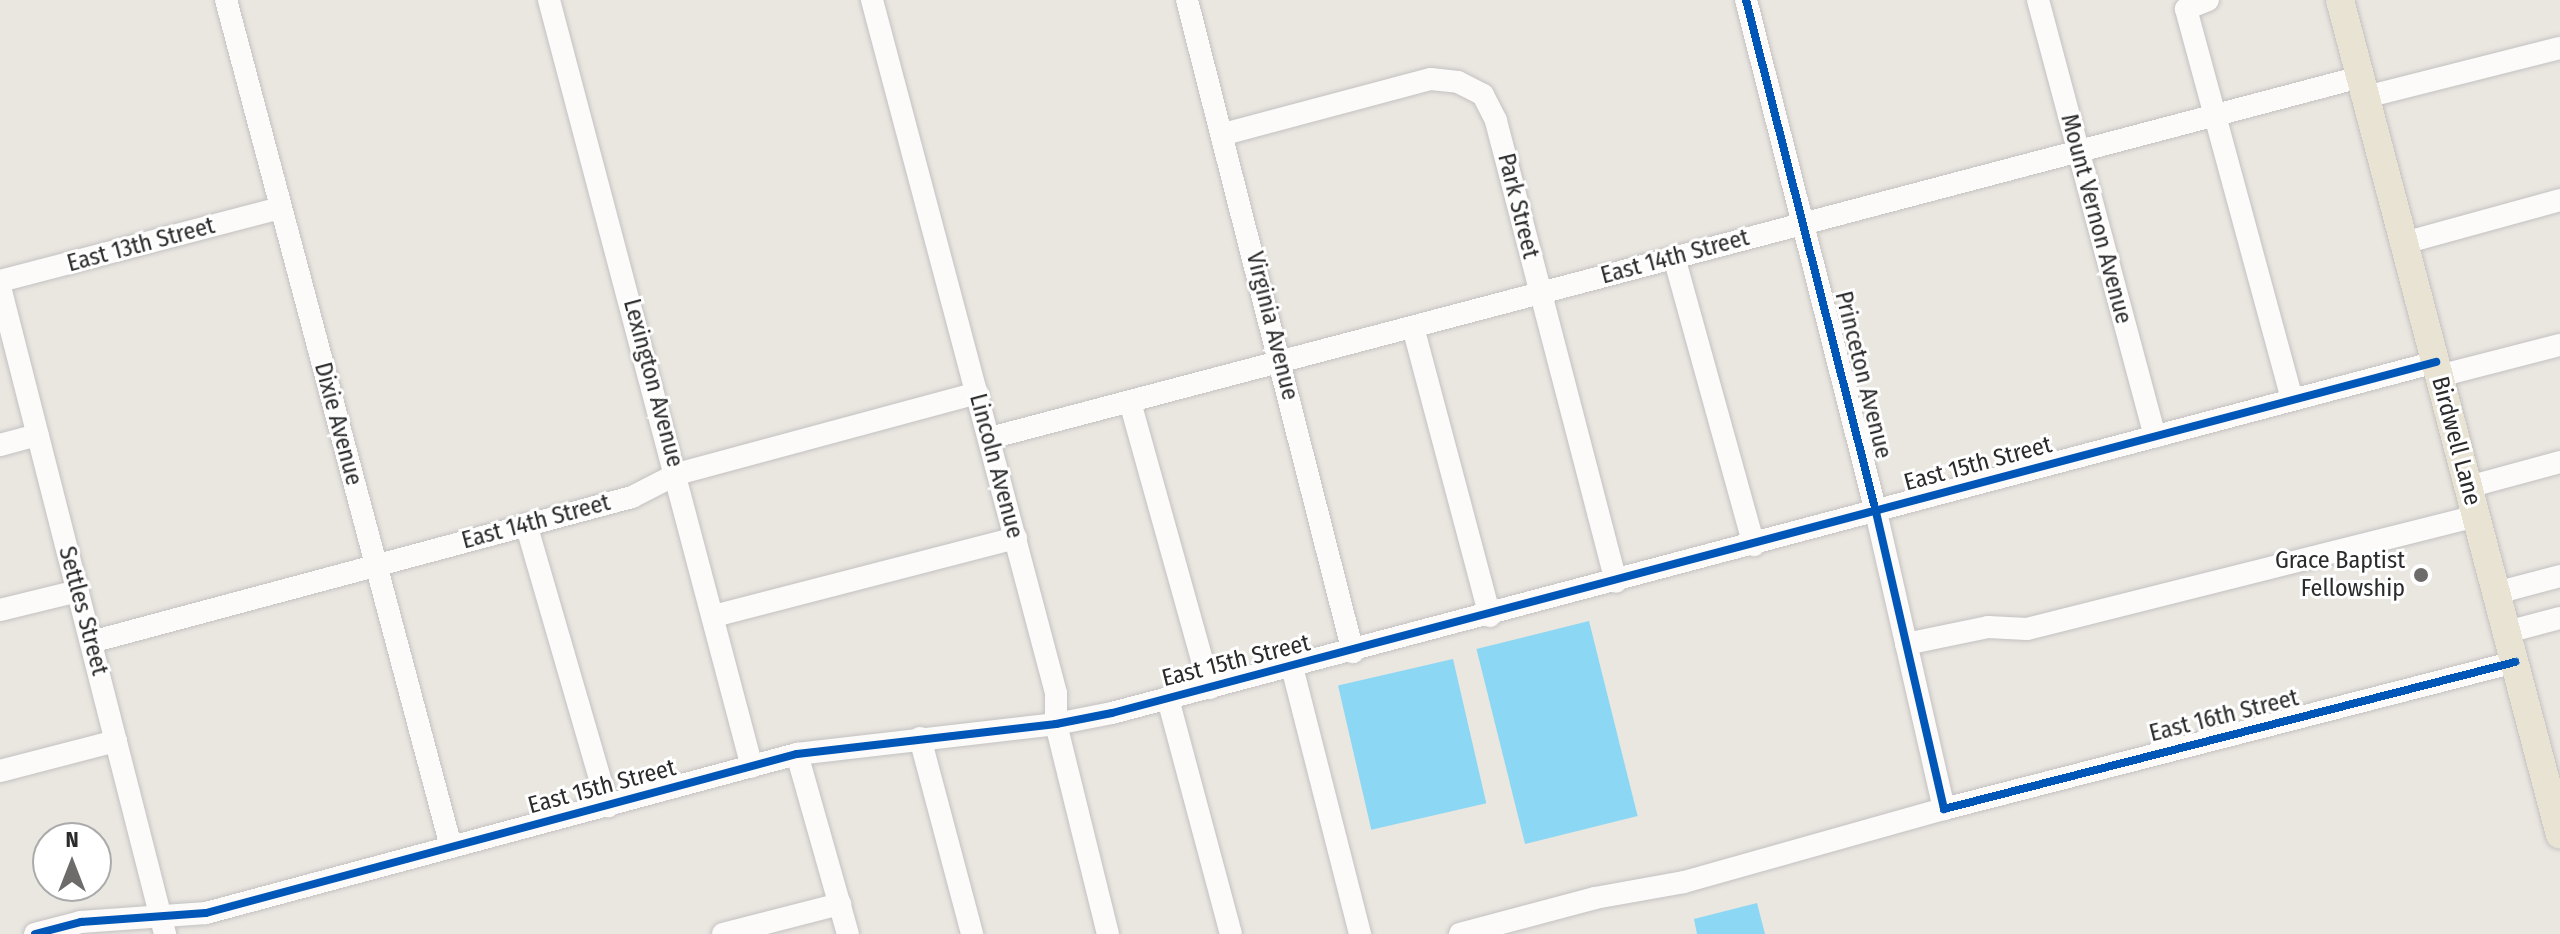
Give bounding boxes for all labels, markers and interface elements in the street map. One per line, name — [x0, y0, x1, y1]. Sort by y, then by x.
street label: Mount Vernon Avenue — [2054, 111, 2138, 327]
street label: Park Street — [1491, 150, 1545, 262]
street label: East 13th Street — [64, 211, 218, 279]
street label: East 14th Street — [1598, 223, 1752, 291]
street label: Virginia Avenue — [1240, 249, 1304, 403]
street label: Princeton Avenue — [1828, 288, 1898, 462]
street label: Lexington Avenue — [617, 296, 689, 470]
street label: Dixie Avenue — [308, 359, 368, 489]
street label: Birdwell Lane — [2425, 373, 2487, 509]
street label: Lincoln Avenue — [963, 391, 1029, 541]
street label: East 15th Street — [1901, 430, 2055, 498]
street label: East 14th Street — [459, 488, 613, 556]
street label: Settles Street — [52, 543, 114, 679]
place label: Grace Baptist Fellowship — [2275, 547, 2405, 603]
marker: Grace Baptist Fellowship — [2412, 566, 2430, 584]
street label: East 15th Street — [1159, 629, 1313, 693]
street label: East 16th Street — [2146, 684, 2302, 748]
street label: East 15th Street — [525, 753, 679, 821]
north arrow — [32, 822, 112, 902]
text: N — [65, 826, 79, 853]

